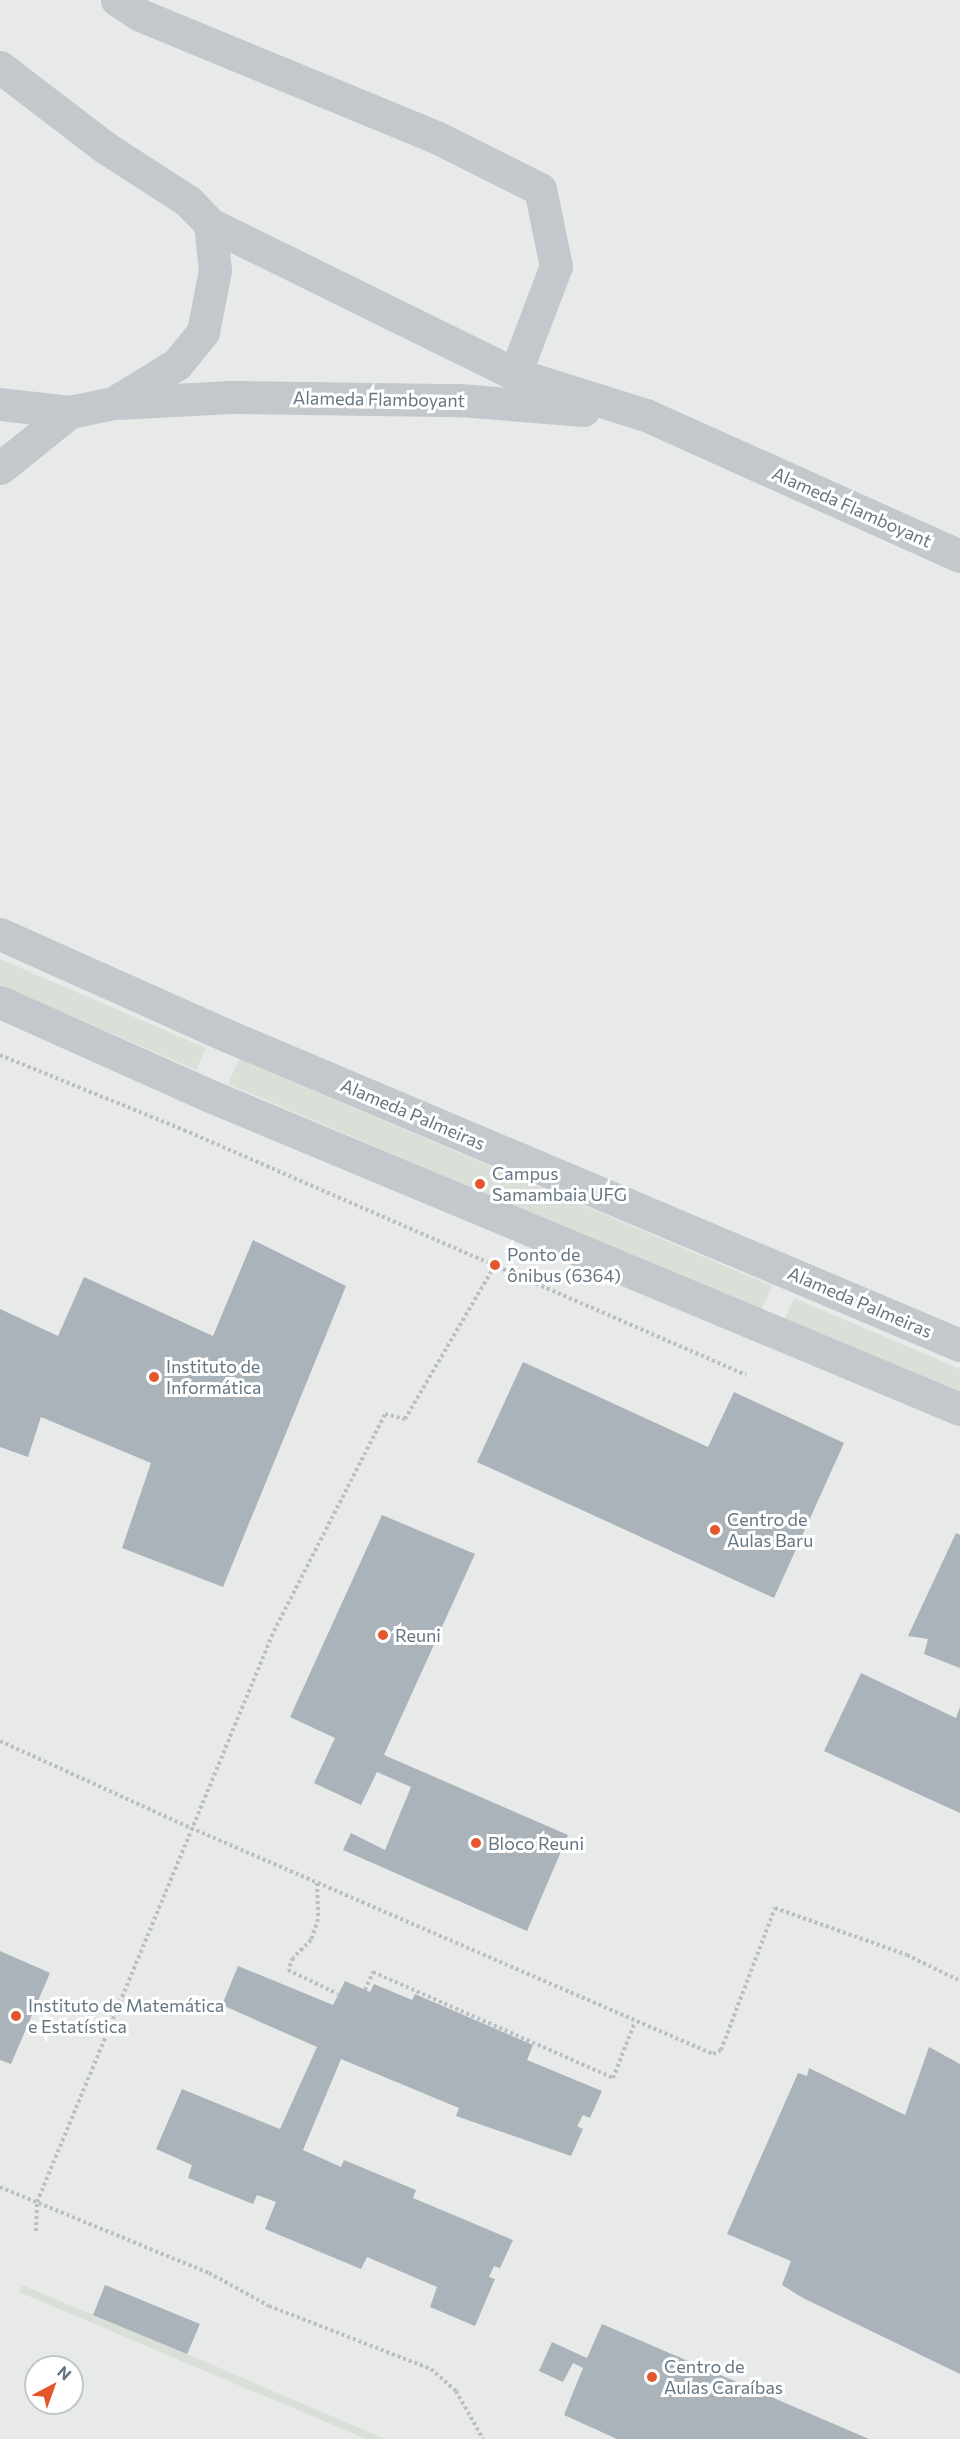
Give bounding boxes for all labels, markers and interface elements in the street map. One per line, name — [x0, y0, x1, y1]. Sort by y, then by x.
street label: Alameda Flamboyant — [293, 387, 465, 411]
street label: Alameda Flamboyant — [769, 462, 935, 552]
street label: Alameda Palmeiras — [338, 1074, 488, 1154]
place label: Campus Samambaia UFG — [492, 1163, 627, 1206]
marker: Campus Samambaia UFG — [473, 1177, 487, 1191]
place label: Ponto de ônibus (6364) — [507, 1244, 621, 1286]
marker: Ponto de ônibus (6364) — [488, 1258, 502, 1272]
street label: Alameda Palmeiras — [785, 1262, 935, 1342]
place label: Instituto de Informática — [166, 1356, 261, 1398]
marker: Instituto de Informática — [147, 1370, 161, 1384]
place label: Centro de Aulas Baru — [727, 1509, 813, 1552]
marker: Centro de Aulas Baru — [708, 1523, 722, 1537]
place label: Reuni — [395, 1624, 441, 1646]
marker: Reuni — [376, 1628, 390, 1642]
place label: Bloco Reuni — [488, 1832, 584, 1854]
marker: Bloco Reuni — [469, 1836, 483, 1850]
place label: Instituto de Matemática e Estatística — [28, 1995, 224, 2038]
marker: Instituto de Matemática e Estatística — [9, 2009, 23, 2023]
north arrow — [24, 2355, 84, 2415]
place label: Centro de Aulas Caraíbas — [664, 2356, 783, 2398]
text: N — [54, 2361, 76, 2384]
marker: Centro de Aulas Caraíbas — [645, 2370, 659, 2384]

